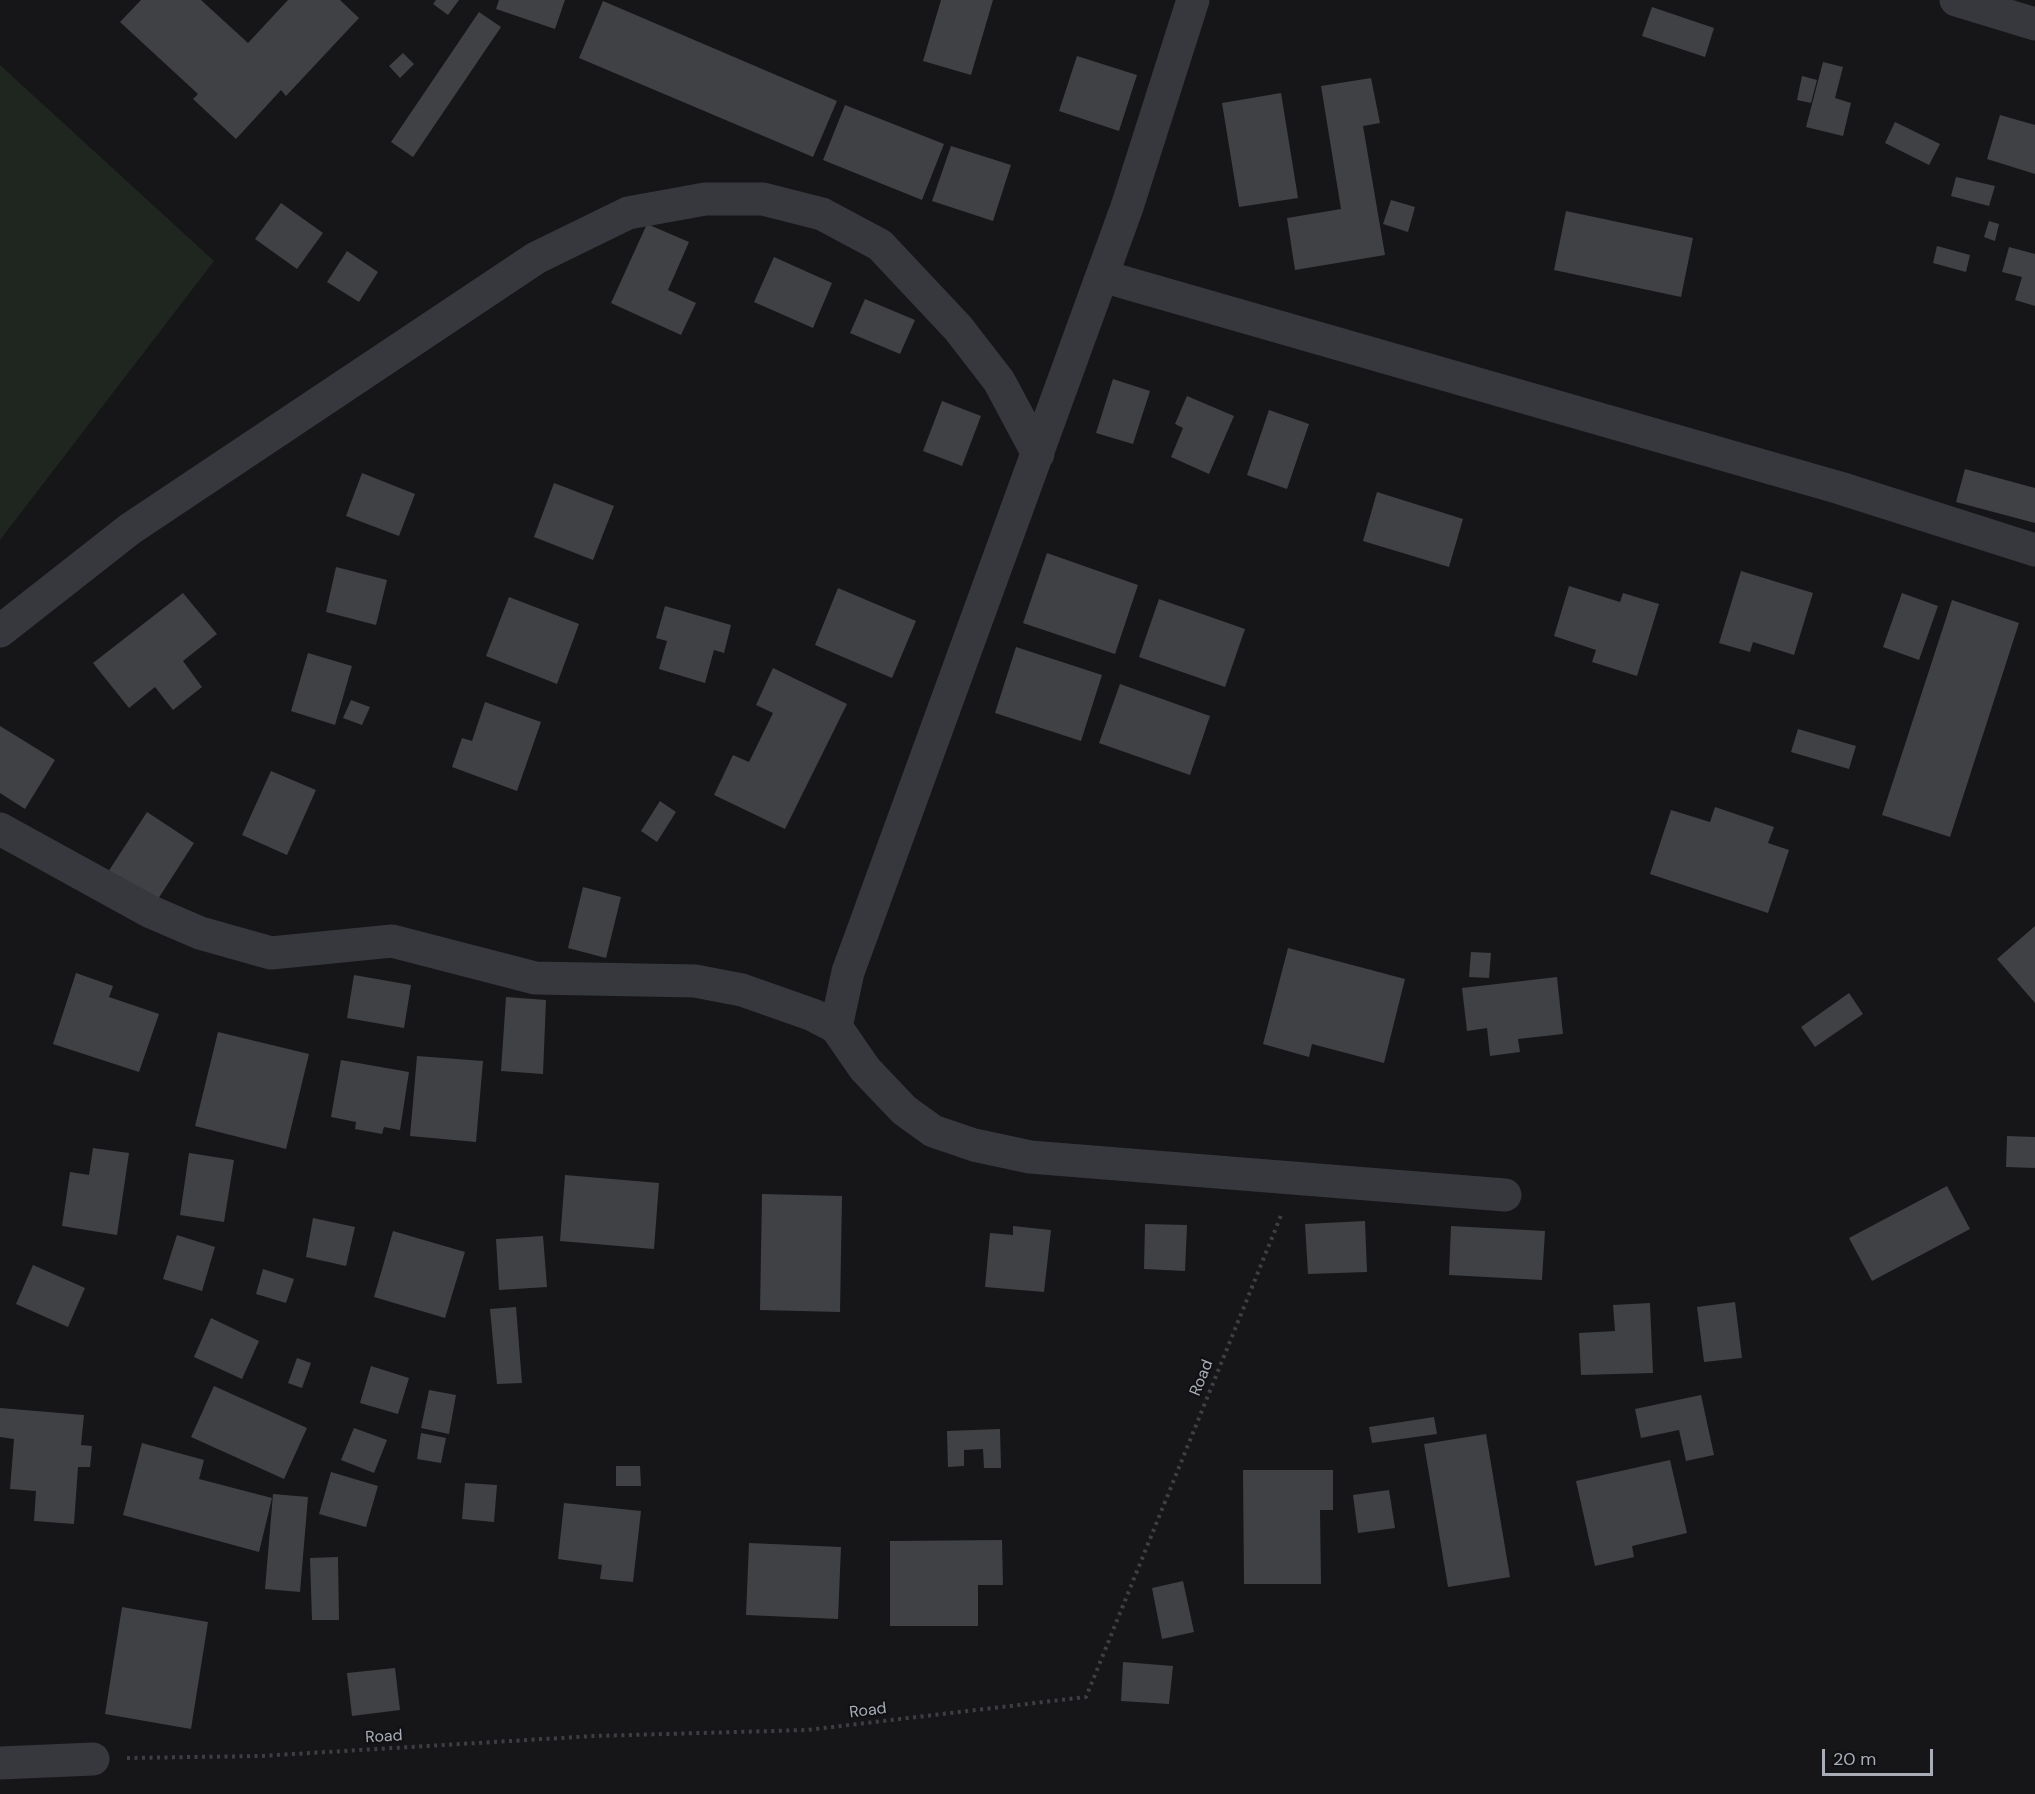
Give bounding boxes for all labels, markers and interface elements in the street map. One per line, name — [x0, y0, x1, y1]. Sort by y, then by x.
street label: Road — [1186, 1357, 1218, 1399]
street label: Road — [848, 1699, 888, 1723]
street label: Road — [365, 1726, 403, 1748]
scale bar — [1825, 1737, 1936, 1775]
text: 20 m — [1833, 1747, 1876, 1771]

